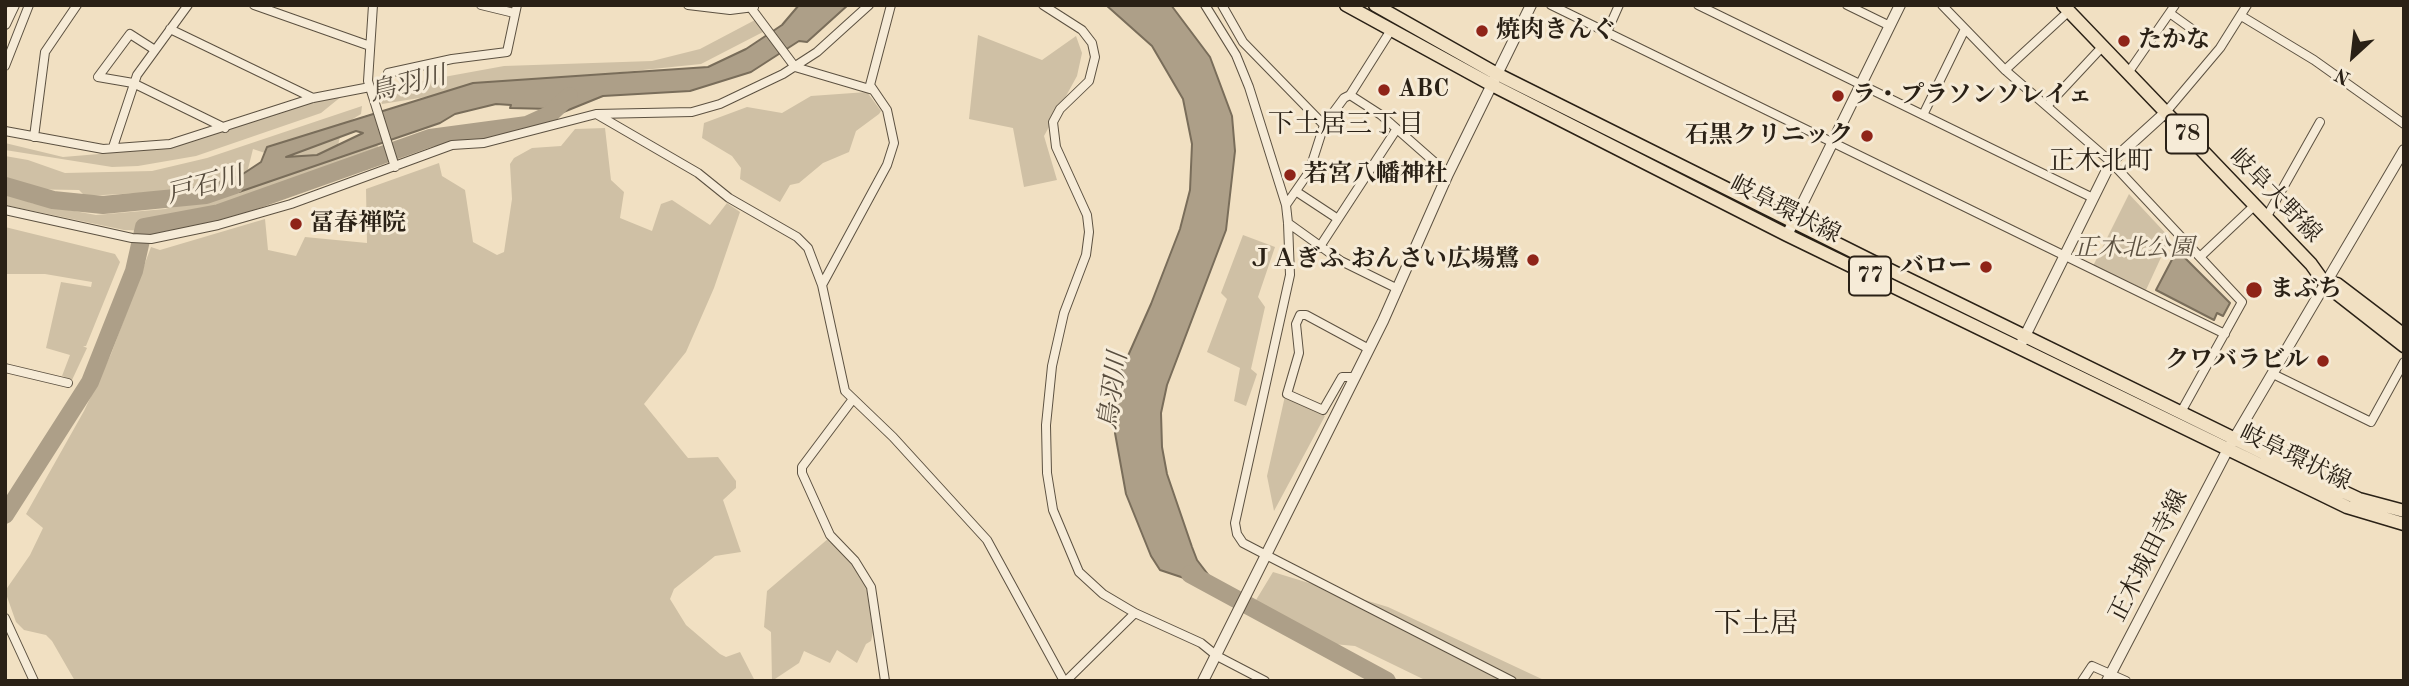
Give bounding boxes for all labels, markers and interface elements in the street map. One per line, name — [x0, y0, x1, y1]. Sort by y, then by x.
place label: 焼肉きんぐ — [1496, 17, 1616, 45]
north arrow — [2318, 21, 2388, 91]
marker: 焼肉きんぐ — [1474, 23, 1490, 39]
place label: たかな — [2138, 27, 2210, 55]
marker: たかな — [2116, 33, 2132, 49]
water label: 鳥羽川 — [366, 60, 450, 110]
text: N — [2332, 63, 2354, 87]
place label: ABC — [1398, 76, 1449, 104]
marker: ABC — [1376, 82, 1392, 98]
place label: ラ・プラソンソレイェ — [1852, 82, 2092, 110]
marker: ラ・プラソンソレイェ — [1830, 88, 1846, 104]
district label: 下土居三丁目 — [1268, 109, 1424, 141]
road number: 78 — [2166, 114, 2208, 154]
place label: 石黒クリニック — [1685, 122, 1853, 150]
marker: 石黒クリニック — [1859, 128, 1875, 144]
street label: 岐阜大野線 — [2223, 143, 2327, 249]
district label: 正木北町 — [2049, 146, 2153, 178]
water label: 戸石川 — [163, 161, 247, 211]
place label: 若宮八幡神社 — [1304, 161, 1448, 189]
marker: 若宮八幡神社 — [1282, 167, 1298, 183]
street label: 岐阜環状線 — [1725, 170, 1845, 250]
place label: 冨春禅院 — [310, 210, 406, 238]
marker: 冨春禅院 — [288, 216, 304, 232]
park label: 正木北公園 — [2074, 235, 2194, 263]
place label: ＪＡぎふ おんさい広場鷺 — [1248, 246, 1519, 274]
marker: ＪＡぎふ おんさい広場鷺 — [1525, 252, 1541, 268]
place label: バロー — [1900, 253, 1972, 281]
road number: 77 — [1849, 256, 1891, 296]
marker: バロー — [1978, 259, 1994, 275]
place label: まぶち — [2270, 276, 2342, 304]
marker: まぶち — [2244, 280, 2264, 300]
place label: クワバラビル — [2165, 347, 2309, 375]
water label: 鳥羽川 — [1093, 350, 1135, 432]
marker: クワバラビル — [2315, 353, 2331, 369]
street label: 岐阜環状線 — [2235, 419, 2355, 497]
street label: 正木城田寺線 — [2103, 485, 2195, 627]
district label: 下土居 — [1714, 608, 1798, 642]

